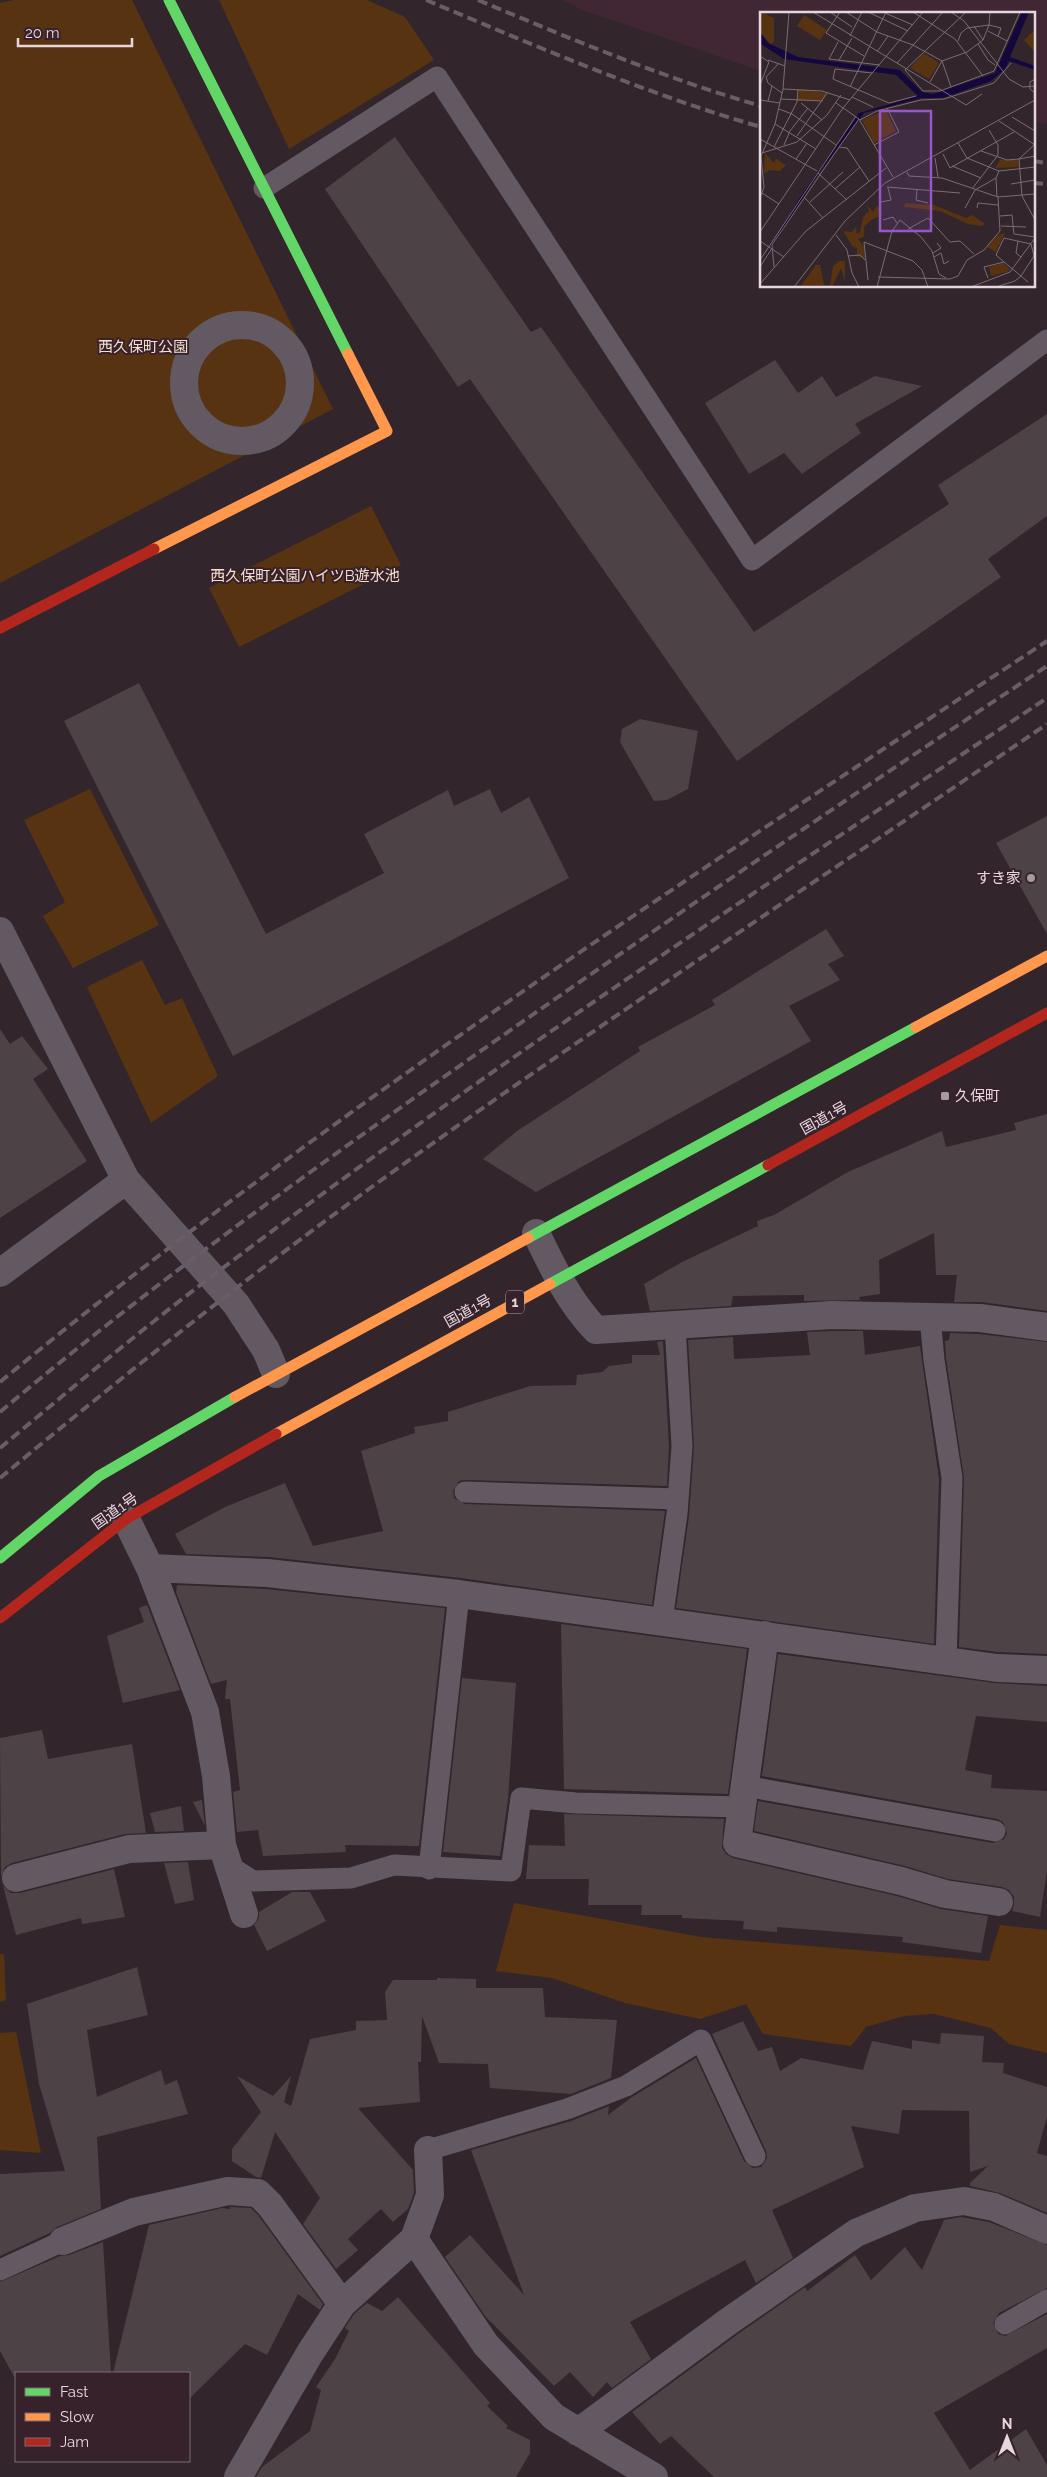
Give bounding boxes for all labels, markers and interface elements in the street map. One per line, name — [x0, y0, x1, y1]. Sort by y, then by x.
inset map — [760, 12, 1034, 288]
scale bar — [18, 15, 131, 47]
text: 20 m — [25, 24, 60, 42]
park label: 西久保町公園 — [98, 338, 188, 356]
park label: 西久保町公園ハイツB遊水池 — [210, 567, 400, 585]
place label: すき家 — [976, 869, 1021, 887]
marker: すき家 — [1025, 872, 1037, 884]
place label: 久保町 — [955, 1087, 1000, 1105]
marker: 久保町 — [939, 1090, 951, 1102]
street label: 国道1号 — [797, 1098, 851, 1138]
road number: 1 — [506, 1290, 524, 1314]
street label: 国道1号 — [441, 1291, 495, 1331]
street label: 国道1号 — [89, 1489, 141, 1533]
legend — [15, 2372, 190, 2462]
text: Fast — [60, 2383, 88, 2401]
text: Slow — [60, 2408, 94, 2426]
north arrow — [982, 2412, 1032, 2462]
text: N — [1002, 2416, 1012, 2432]
text: Jam — [60, 2433, 89, 2451]

